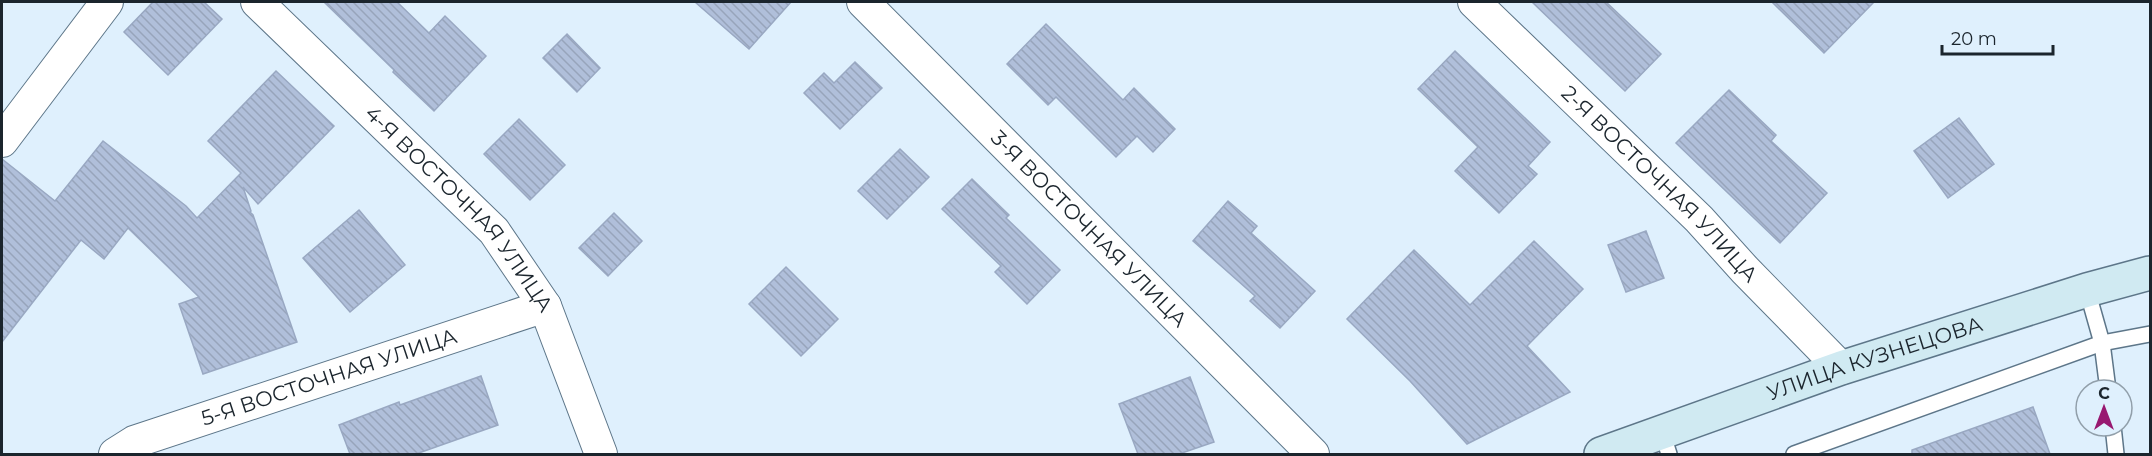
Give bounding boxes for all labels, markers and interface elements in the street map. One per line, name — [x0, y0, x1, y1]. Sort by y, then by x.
scale bar — [1942, 18, 2053, 56]
text: 20 m — [1951, 28, 1997, 50]
street label: 2-Я ВОСТОЧНАЯ УЛИЦА — [1557, 80, 1763, 288]
street label: 4-Я ВОСТОЧНАЯ УЛИЦА — [360, 100, 559, 317]
street label: 3-Я ВОСТОЧНАЯ УЛИЦА — [986, 125, 1193, 332]
street label: УЛИЦА КУЗНЕЦОВА — [1764, 311, 1986, 405]
street label: 5-Я ВОСТОЧНАЯ УЛИЦА — [198, 323, 460, 431]
north arrow — [2074, 378, 2134, 438]
text: С — [2098, 384, 2110, 403]

